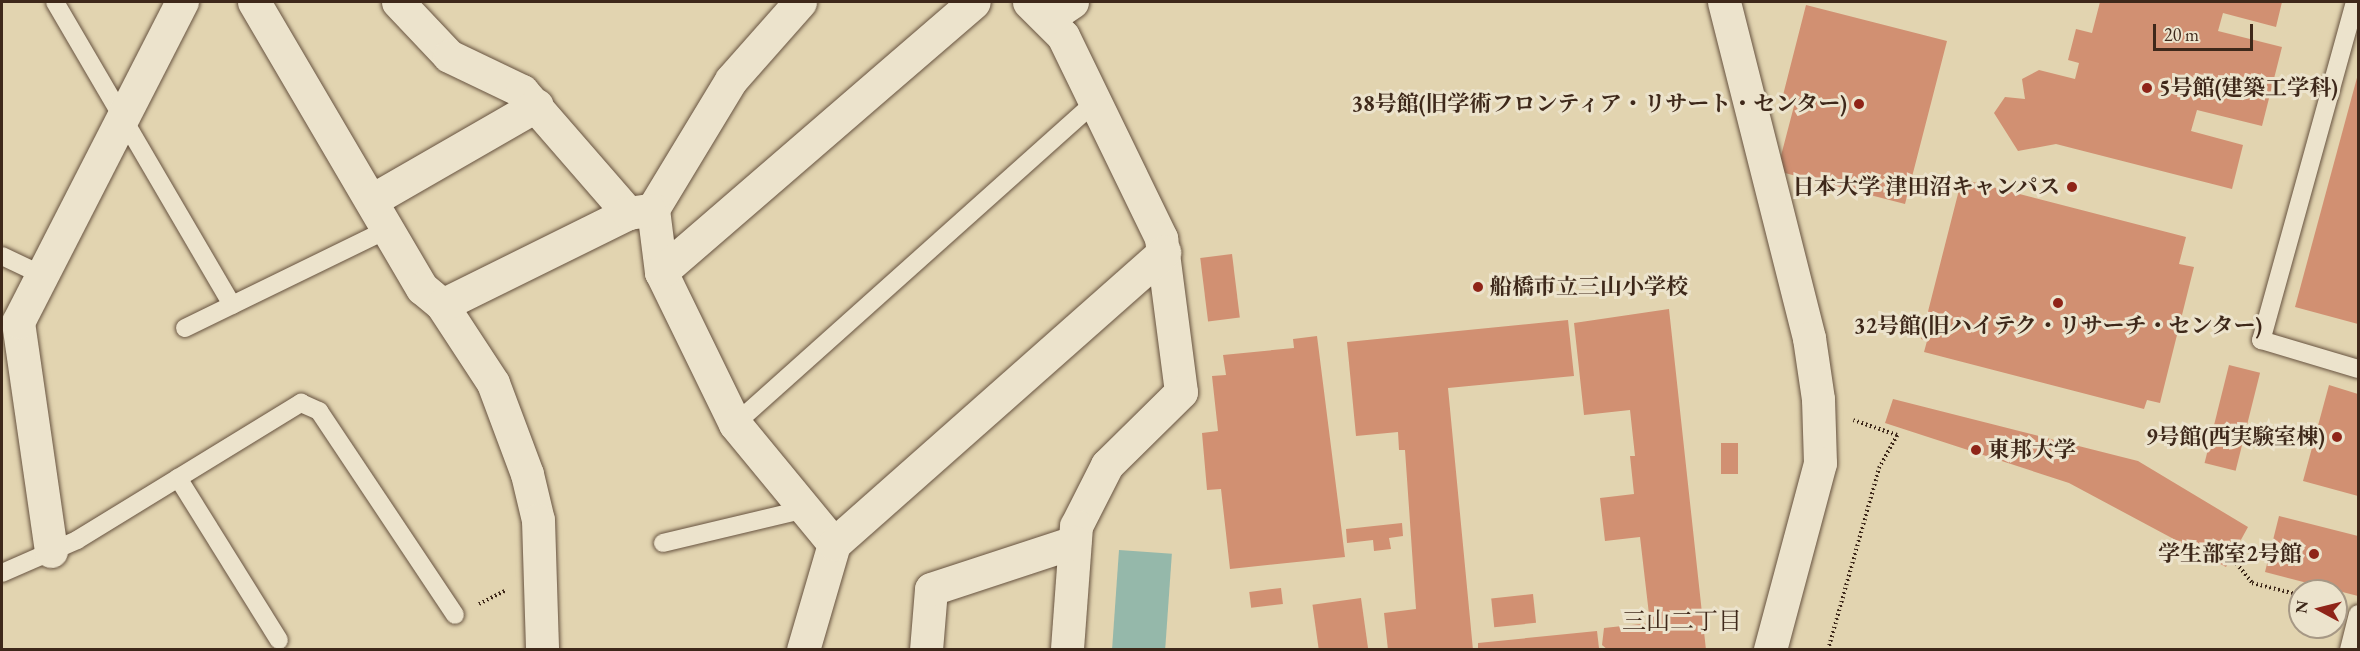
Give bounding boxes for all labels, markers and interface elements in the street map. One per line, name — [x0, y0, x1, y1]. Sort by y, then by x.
scale bar — [2156, 12, 2256, 50]
text: 20 m — [2164, 23, 2199, 46]
place label: 5号館(建築工学科) — [2159, 75, 2338, 101]
marker: 5号館(建築工学科) — [2140, 81, 2154, 95]
place label: 38号館(旧学術フロンティア・リサート・センター) — [1348, 91, 1847, 117]
marker: 38号館(旧学術フロンティア・リサート・センター) — [1852, 97, 1866, 111]
place label: 日本大学 津田沼キャンパス — [1791, 174, 2060, 200]
marker: 日本大学 津田沼キャンパス — [2065, 180, 2079, 194]
place label: 船橋市立三山小学校 — [1490, 274, 1688, 300]
marker: 船橋市立三山小学校 — [1471, 280, 1485, 294]
marker: 32号館(旧ハイテク・リサーチ・センター) — [2051, 296, 2065, 310]
place label: 32号館(旧ハイテク・リサーチ・センター) — [1853, 313, 2263, 339]
place label: 9号館(西実験室棟) — [2146, 424, 2325, 450]
marker: 9号館(西実験室棟) — [2330, 430, 2344, 444]
place label: 東邦大学 — [1988, 437, 2076, 463]
marker: 東邦大学 — [1969, 443, 1983, 457]
place label: 学生部室2号館 — [2158, 541, 2302, 567]
marker: 学生部室2号館 — [2307, 547, 2321, 561]
north arrow — [2288, 579, 2348, 639]
text: N — [2290, 599, 2313, 615]
district label: 三山二丁目 — [1622, 607, 1742, 635]

